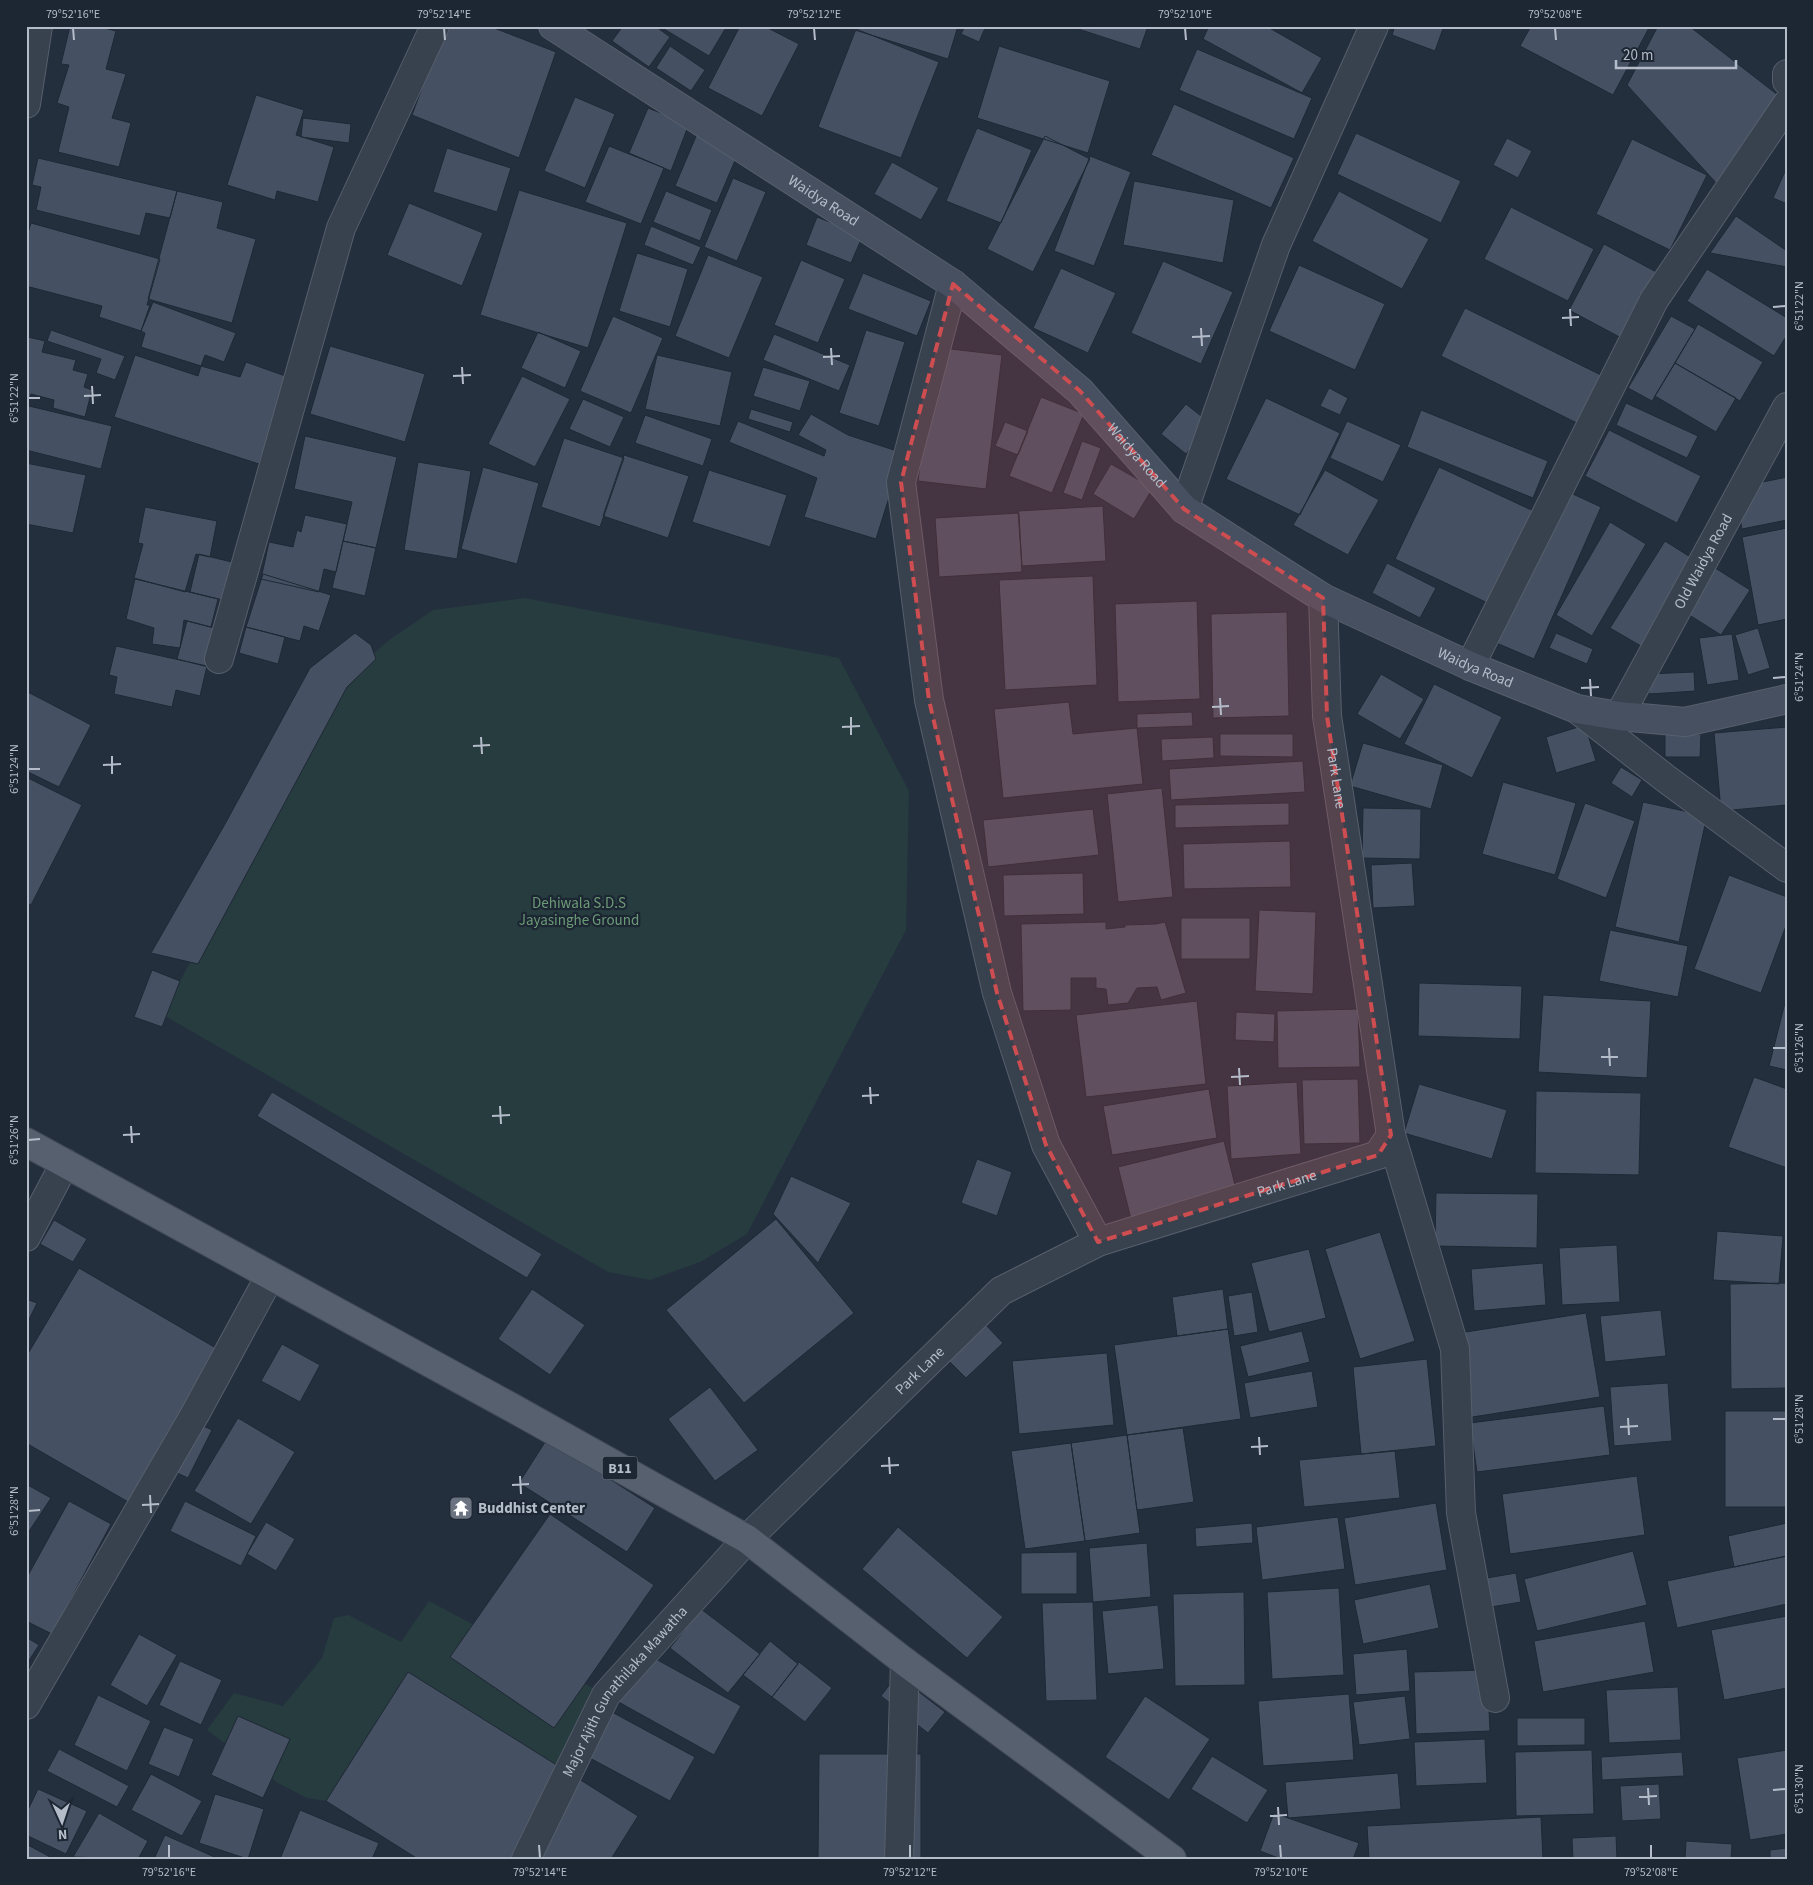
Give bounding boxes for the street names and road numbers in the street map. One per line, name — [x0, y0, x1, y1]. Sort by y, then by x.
street label: Waidya Road — [784, 170, 863, 232]
street label: Waidya Road — [1102, 419, 1171, 493]
street label: Old Waidya Road — [1669, 510, 1738, 613]
street label: Waidya Road — [1434, 642, 1516, 693]
street label: Park Lane — [1321, 746, 1351, 810]
street label: Park Lane — [1254, 1165, 1319, 1203]
street label: Park Lane — [891, 1342, 949, 1400]
road number: B11 — [602, 1456, 638, 1480]
street label: Major Ajith Gunathilaka Mawatha — [558, 1602, 693, 1781]

